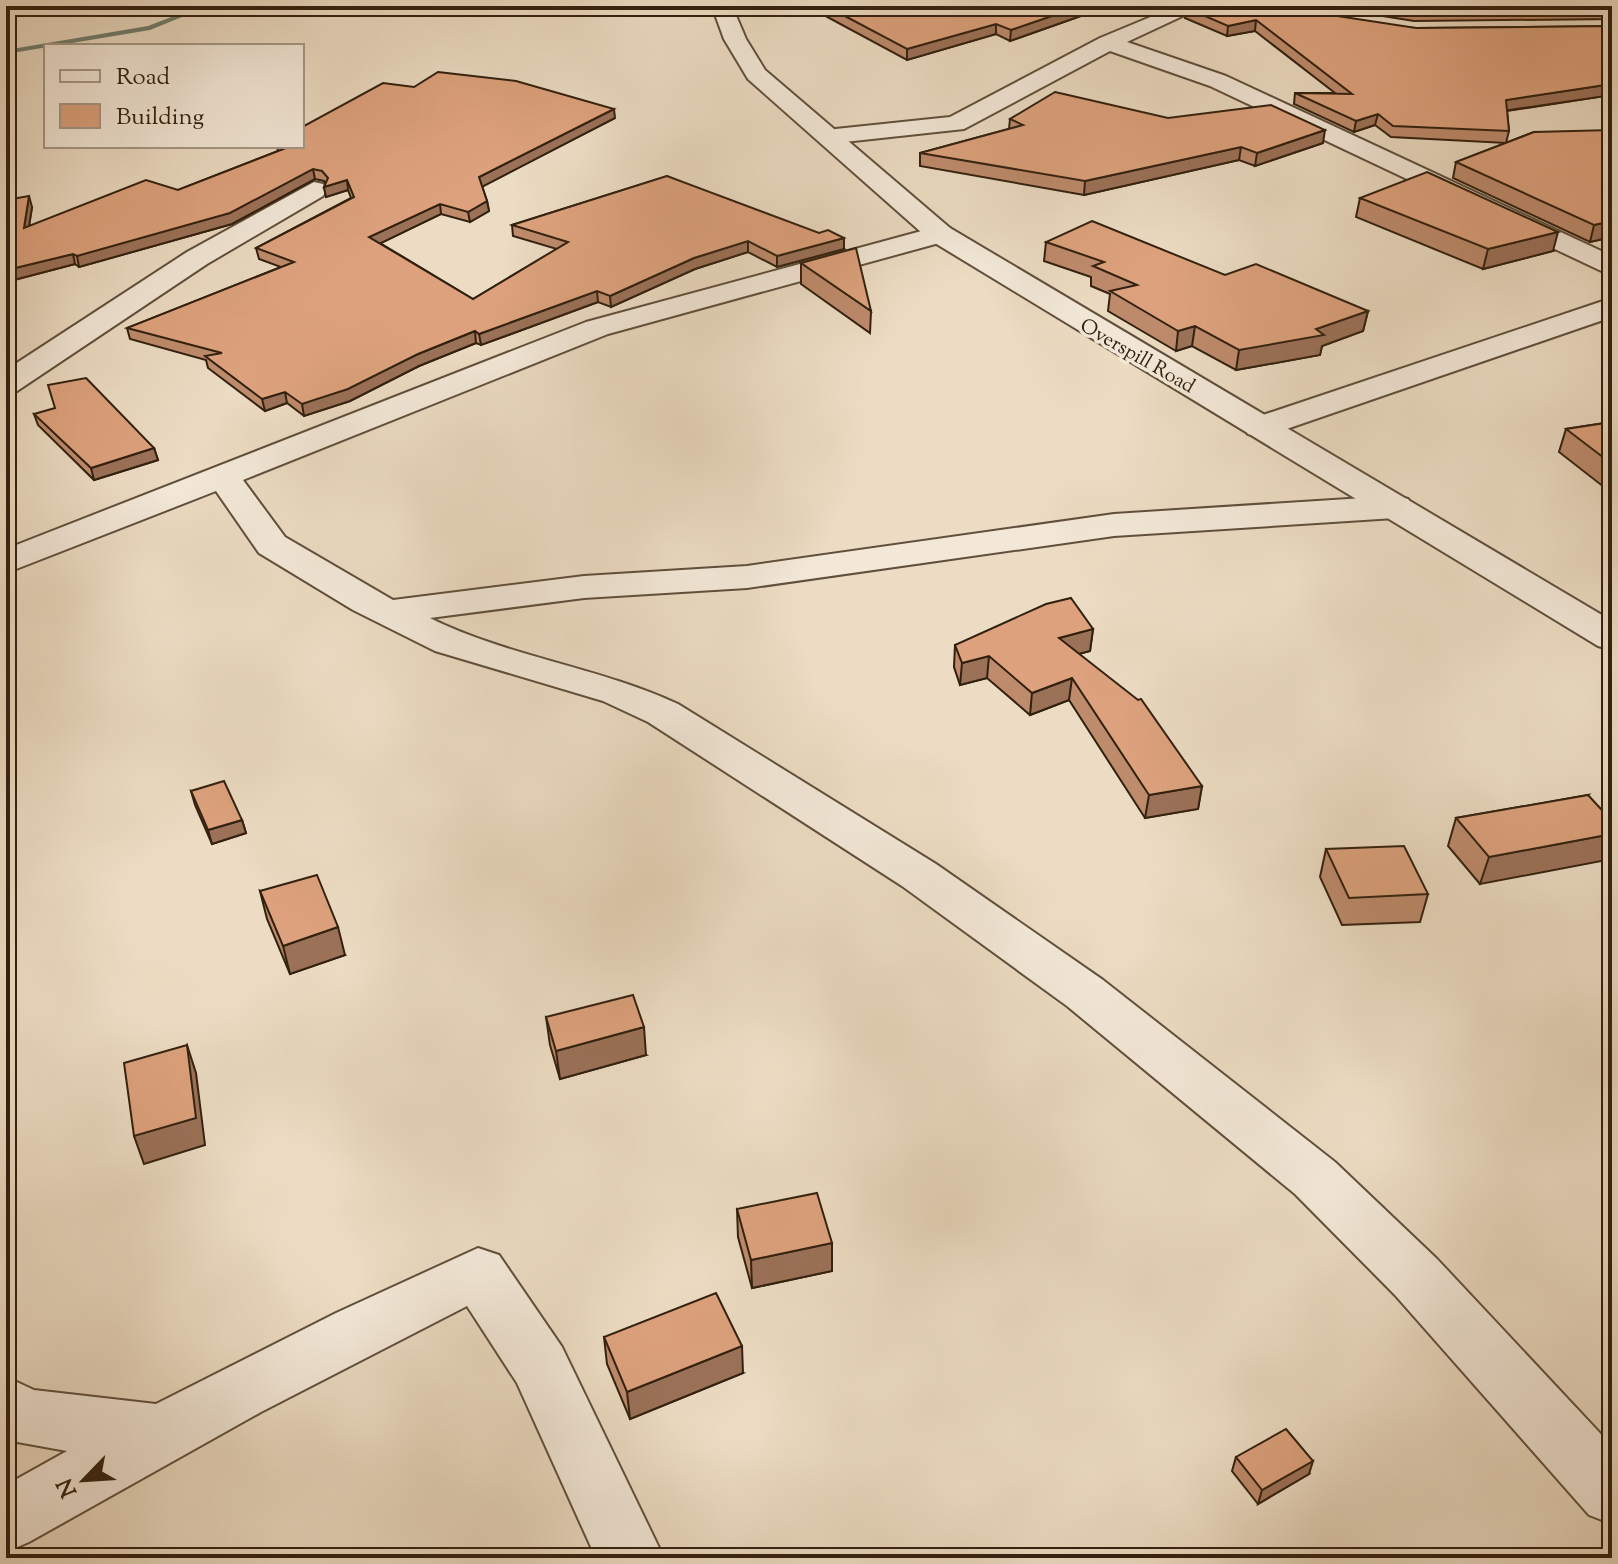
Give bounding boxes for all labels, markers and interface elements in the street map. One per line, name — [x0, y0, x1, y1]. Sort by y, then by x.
legend — [44, 44, 304, 148]
text: Road — [116, 61, 170, 95]
text: Building — [116, 101, 205, 135]
street label: Overspill Road — [1074, 312, 1200, 402]
north arrow — [44, 1440, 124, 1520]
text: N — [50, 1472, 87, 1502]

